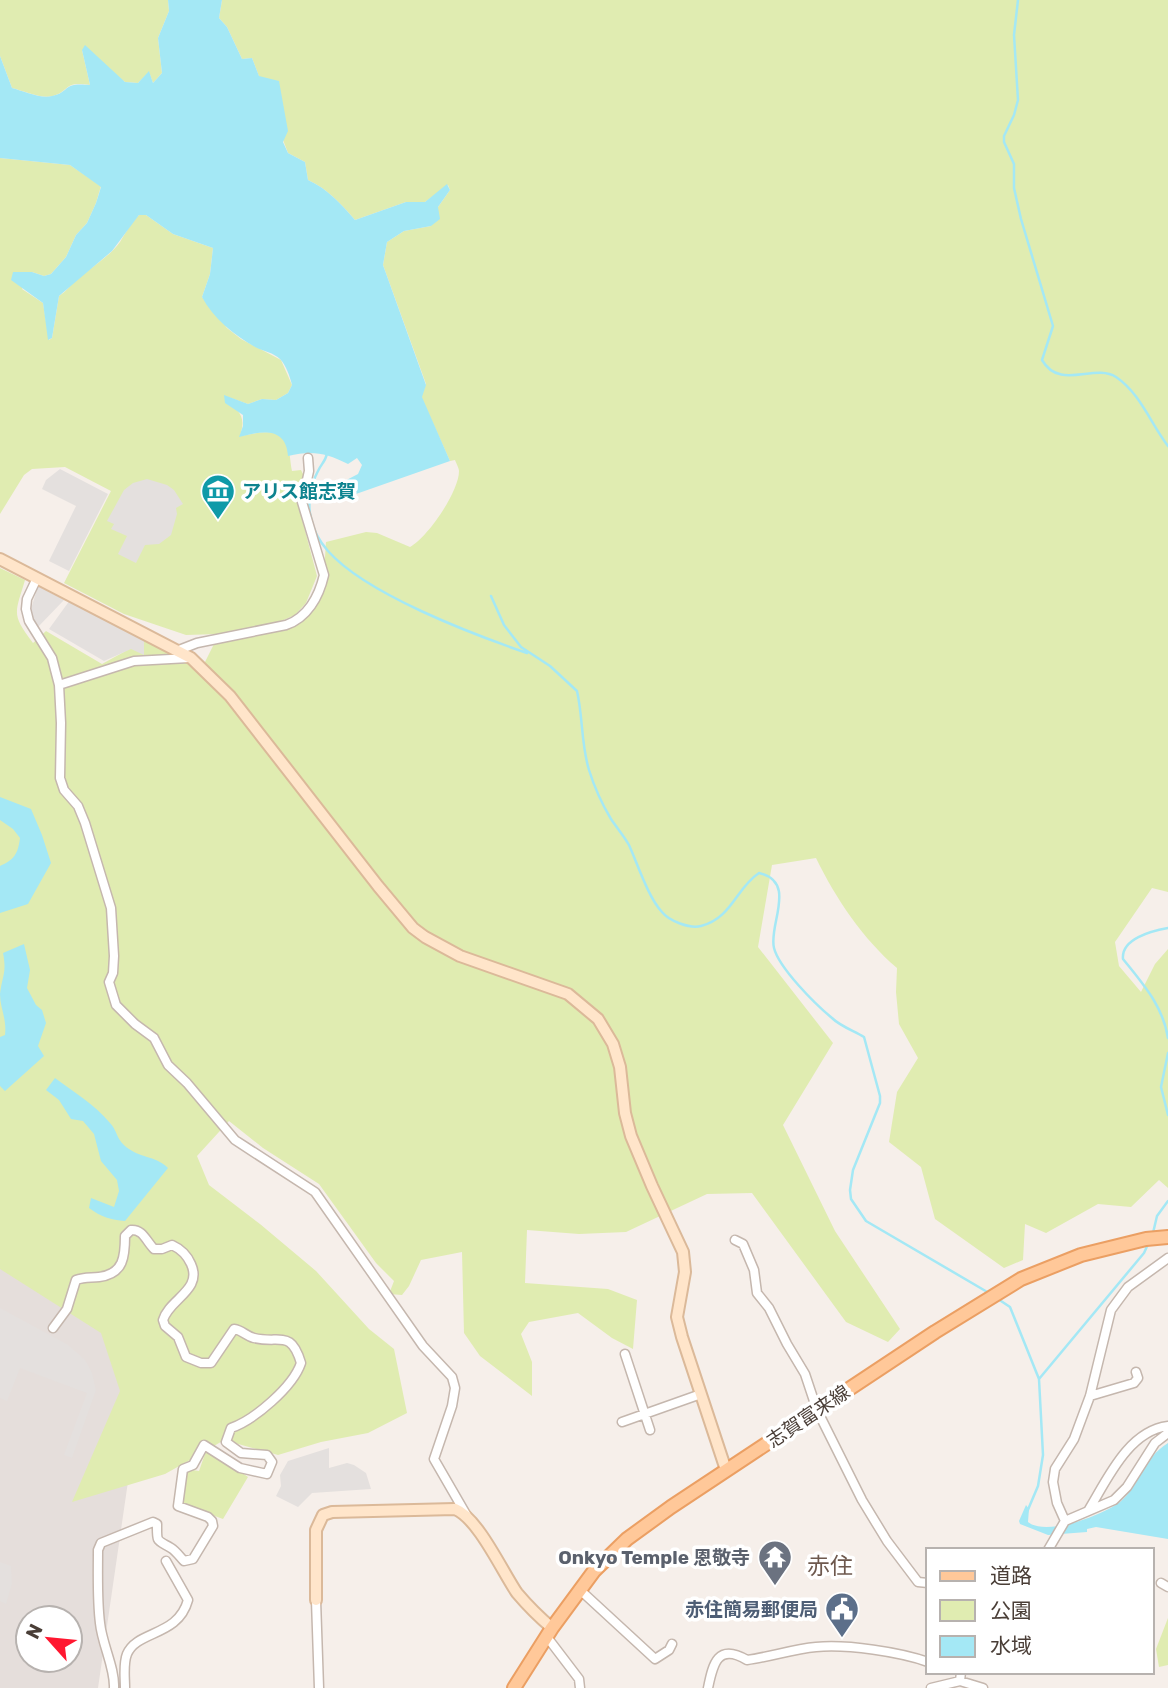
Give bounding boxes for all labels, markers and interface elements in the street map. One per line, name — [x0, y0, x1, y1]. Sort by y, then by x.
museum icon: アリス館志賀 — [199, 472, 237, 521]
place label: アリス館志賀 — [242, 480, 356, 503]
street label: 志賀富来線 — [762, 1380, 854, 1453]
temple icon: Onkyo Temple 恩敬寺 — [756, 1538, 794, 1587]
place label: Onkyo Temple 恩敬寺 — [558, 1546, 750, 1569]
legend — [926, 1548, 1154, 1674]
district label: 赤住 — [807, 1552, 853, 1580]
text: 道路 — [990, 1563, 1032, 1588]
public building icon: 赤住簡易郵便局 — [823, 1590, 861, 1639]
place label: 赤住簡易郵便局 — [685, 1598, 818, 1621]
text: 公園 — [990, 1598, 1032, 1623]
north arrow — [14, 1604, 84, 1674]
text: N — [21, 1620, 48, 1643]
text: 水域 — [990, 1633, 1032, 1658]

